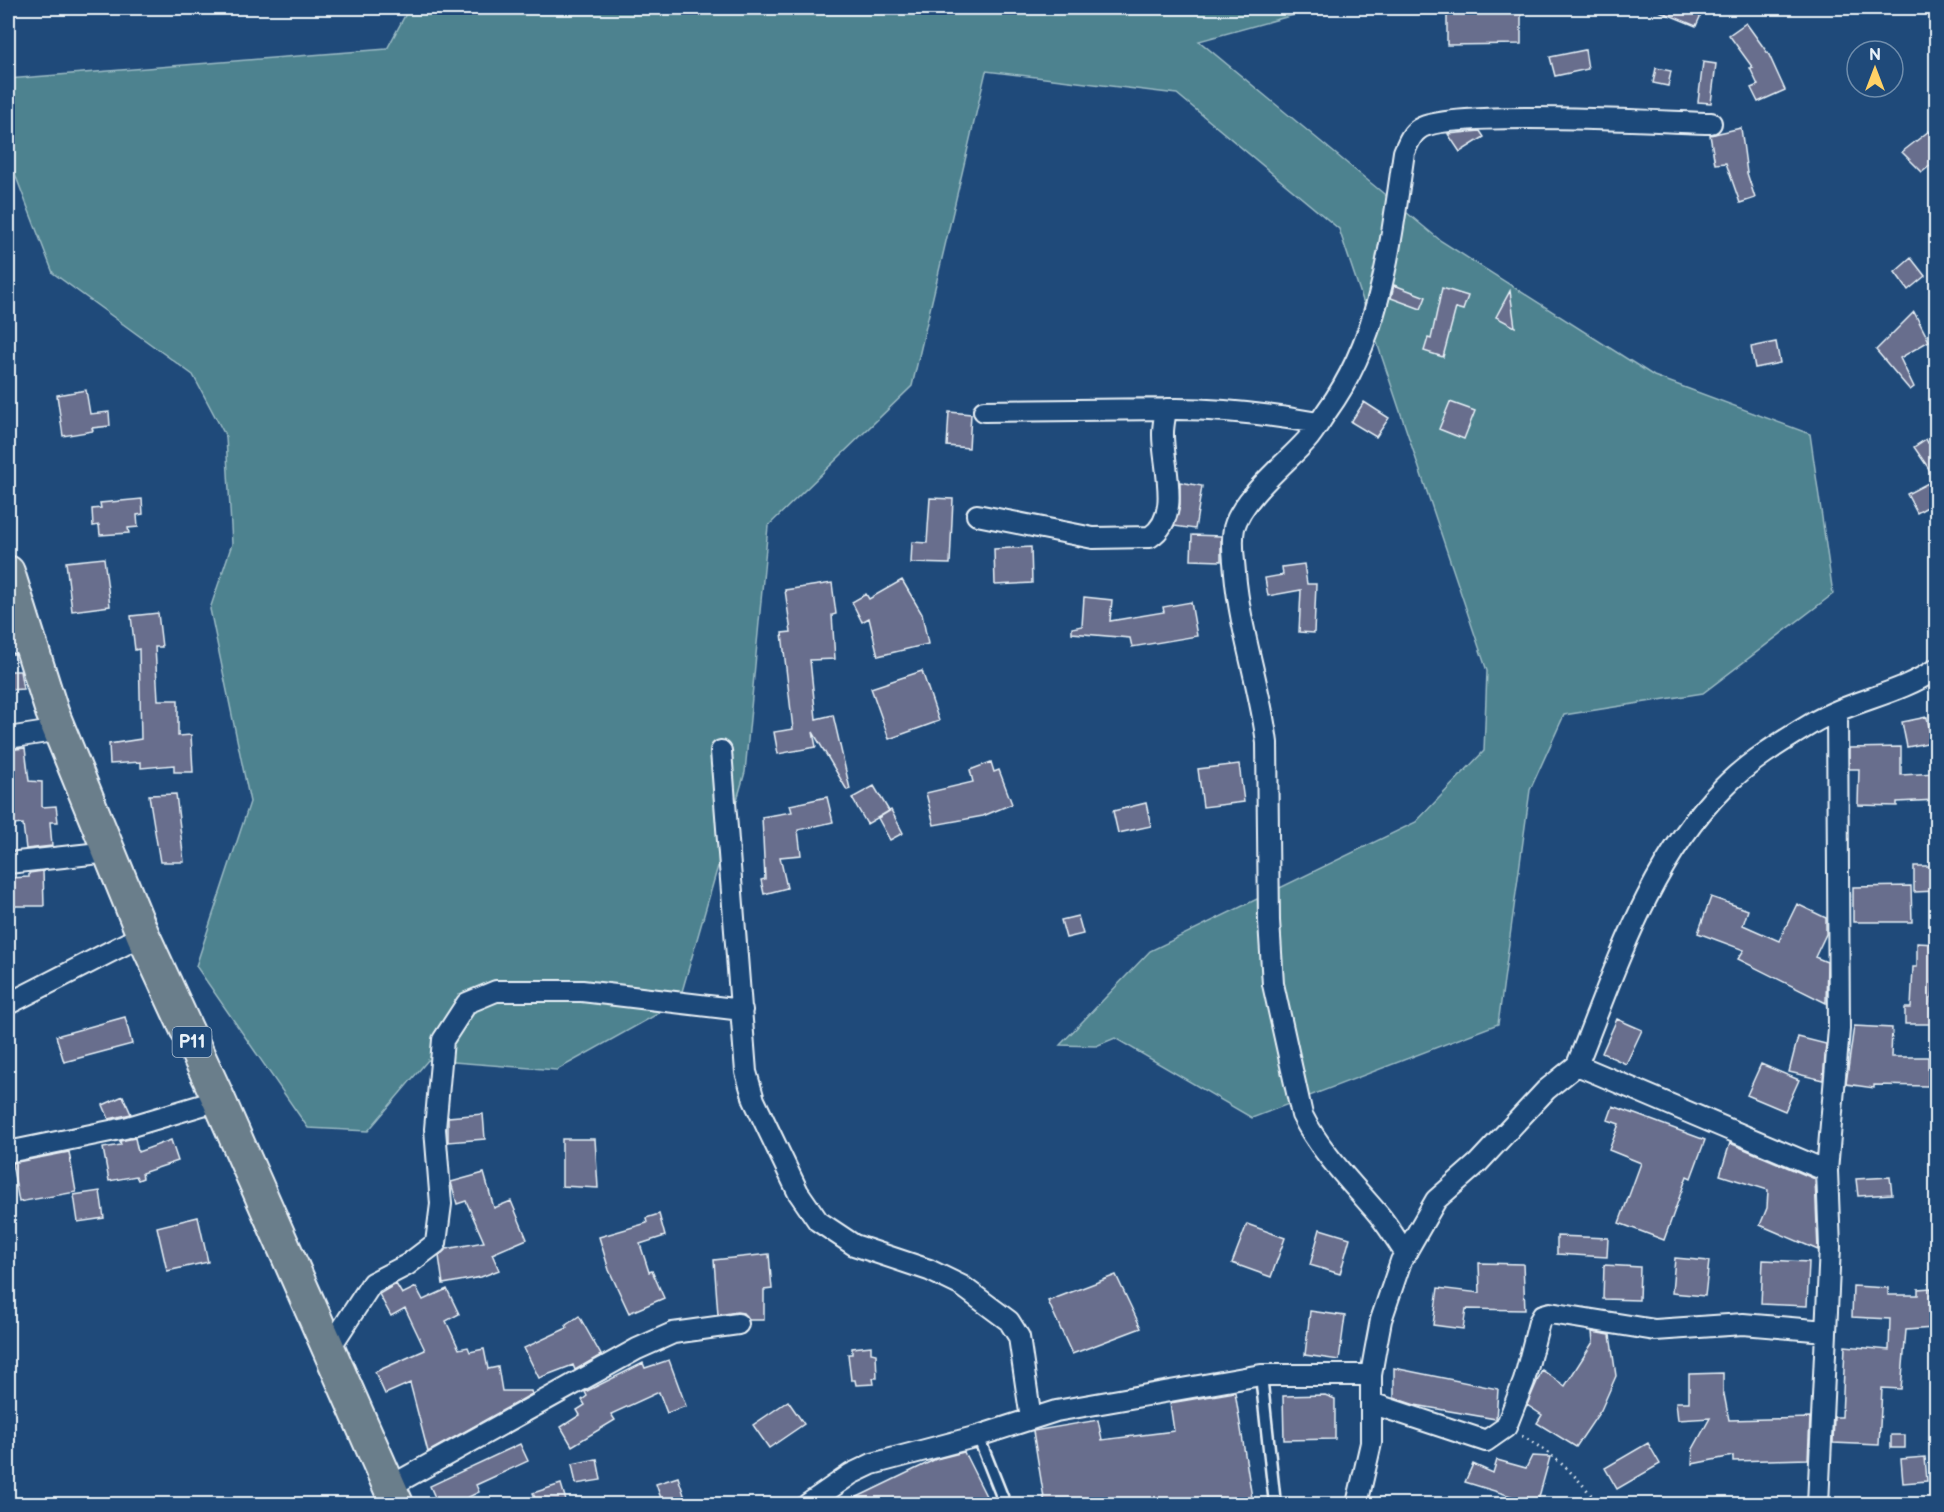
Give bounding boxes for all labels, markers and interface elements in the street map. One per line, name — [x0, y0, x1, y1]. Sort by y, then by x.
north arrow — [1845, 39, 1905, 99]
text: N — [1869, 46, 1881, 65]
road number: P11 — [172, 1027, 212, 1057]

